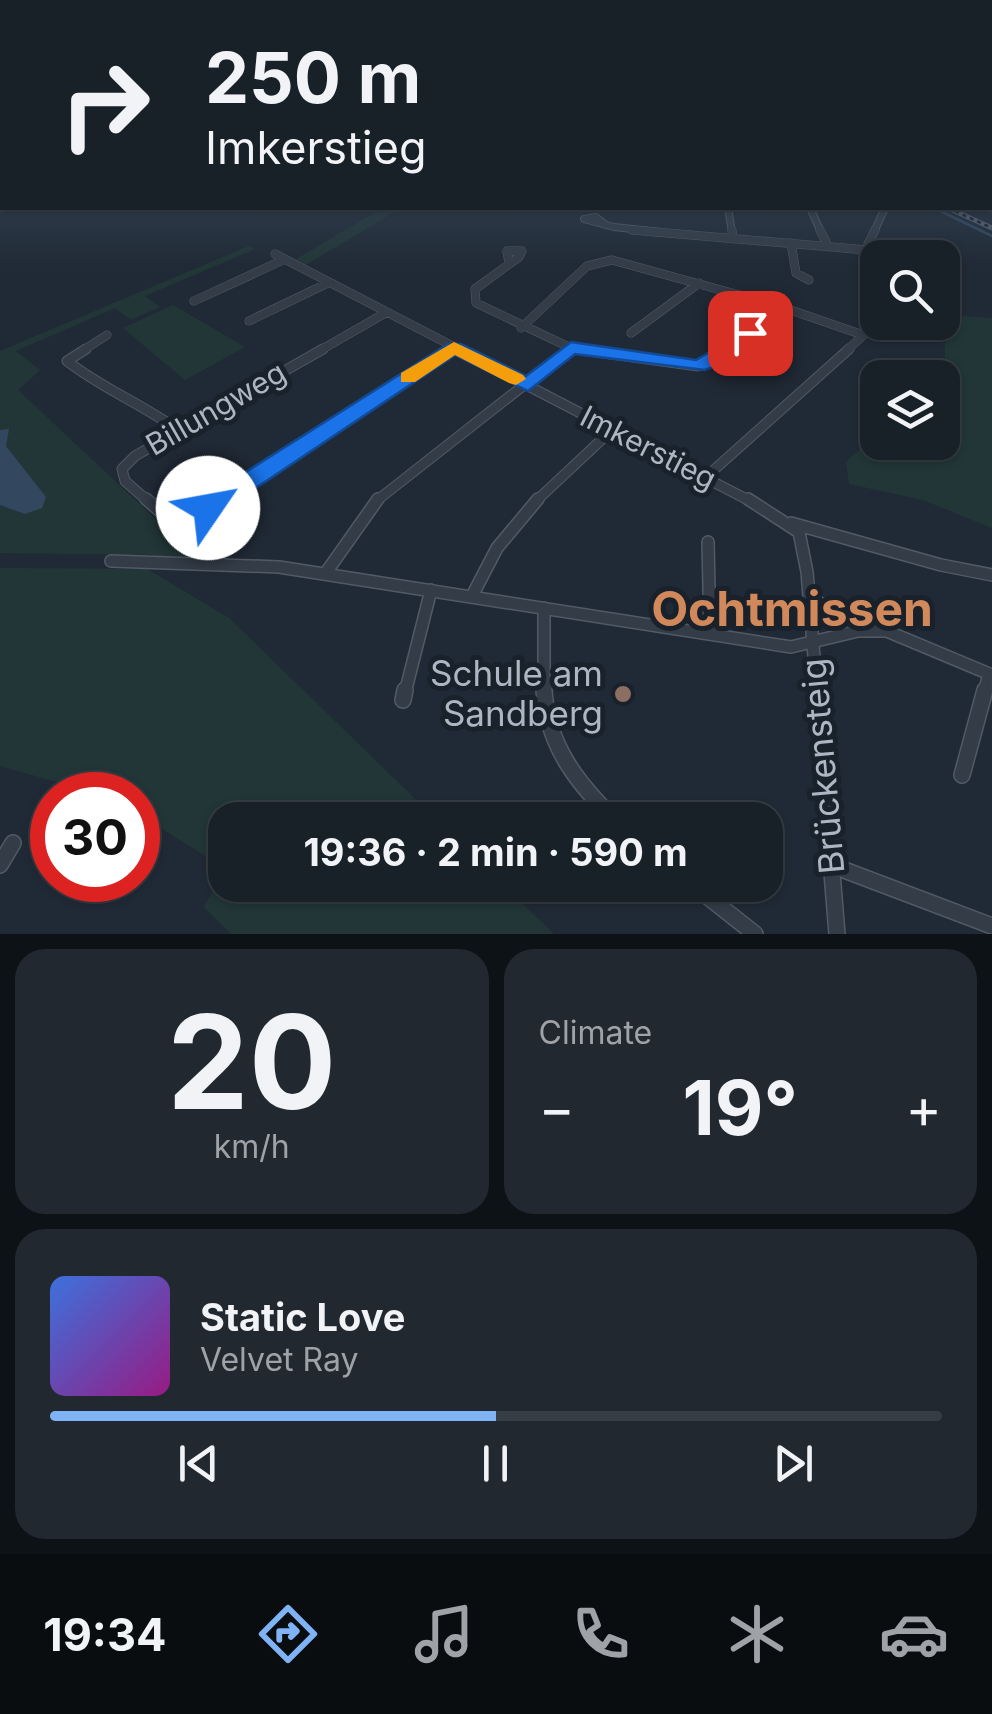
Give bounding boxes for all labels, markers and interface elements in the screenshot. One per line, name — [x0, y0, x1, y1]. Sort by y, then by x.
text: 250 m — [205, 35, 422, 120]
icon: right — [40, 40, 170, 170]
text: Imkerstieg — [205, 120, 427, 175]
map controls — [860, 240, 960, 460]
button: search — [860, 240, 960, 340]
pin — [708, 291, 793, 376]
icon: arrive — [723, 306, 778, 361]
street label: Billungweg — [139, 354, 292, 463]
button: layers — [860, 360, 960, 460]
street label: Imkerstieg — [574, 398, 722, 497]
position arrow — [156, 456, 260, 560]
district label: Ochtmissen — [651, 579, 933, 638]
place label: Schule am Sandberg — [430, 652, 603, 734]
street label: Brückensteig — [792, 657, 852, 876]
marker: Schule am Sandberg — [612, 683, 634, 705]
speed limit sign: 30 — [30, 772, 160, 902]
text: 19:36 · 2 min · 590 m — [303, 829, 688, 875]
text: 20 — [167, 983, 337, 1140]
text: Climate — [539, 1013, 652, 1052]
text: 19° — [682, 1062, 798, 1153]
text: − — [539, 1075, 575, 1141]
text: + — [906, 1075, 942, 1141]
text: km/h — [214, 1127, 290, 1166]
text: Static Love — [200, 1294, 405, 1340]
text: Velvet Ray — [200, 1340, 358, 1379]
icon: previous — [171, 1436, 226, 1491]
icon: pause — [468, 1436, 523, 1491]
icon: next — [766, 1436, 821, 1491]
icon: directions — [253, 1599, 323, 1669]
icon: music — [409, 1599, 479, 1669]
icon: phone — [566, 1599, 636, 1669]
icon: climate — [722, 1599, 792, 1669]
icon: car — [879, 1599, 949, 1669]
text: 19:34 — [43, 1607, 166, 1662]

